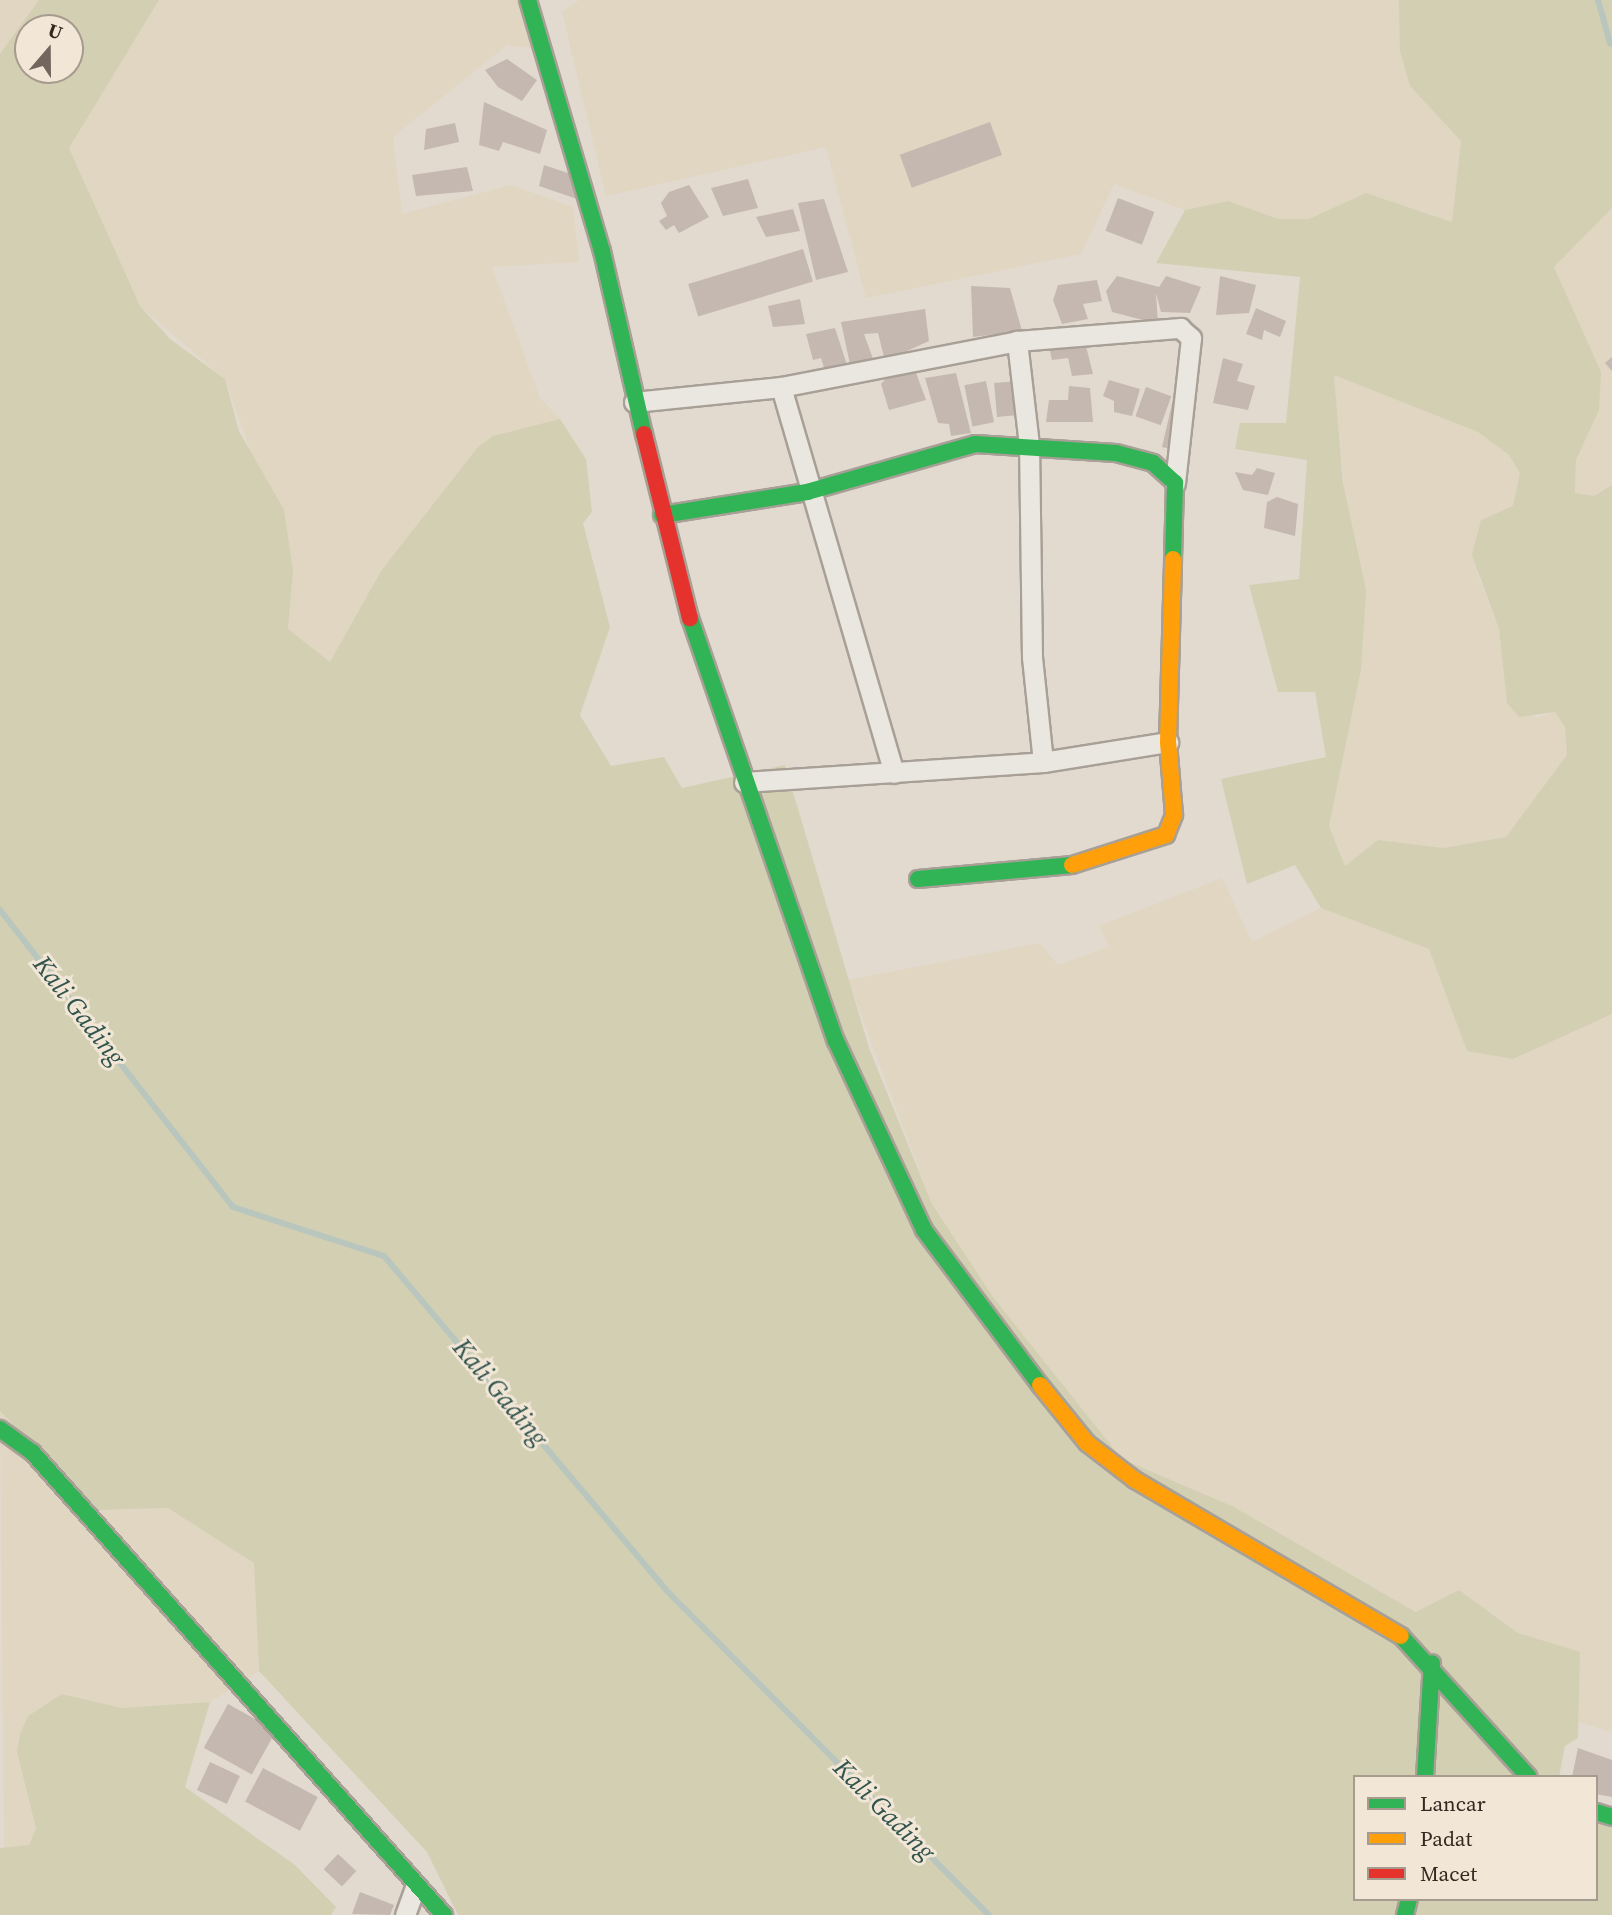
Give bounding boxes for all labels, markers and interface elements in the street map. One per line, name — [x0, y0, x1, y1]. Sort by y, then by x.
north arrow — [14, 14, 84, 84]
text: U — [45, 17, 66, 46]
water label: Kali Gading — [26, 950, 132, 1072]
water label: Kali Gading — [446, 1333, 554, 1453]
water label: Kali Gading — [827, 1753, 941, 1867]
legend — [1353, 1775, 1598, 1901]
text: Lancar — [1420, 1789, 1486, 1818]
text: Padat — [1420, 1824, 1472, 1853]
text: Macet — [1420, 1859, 1477, 1888]

